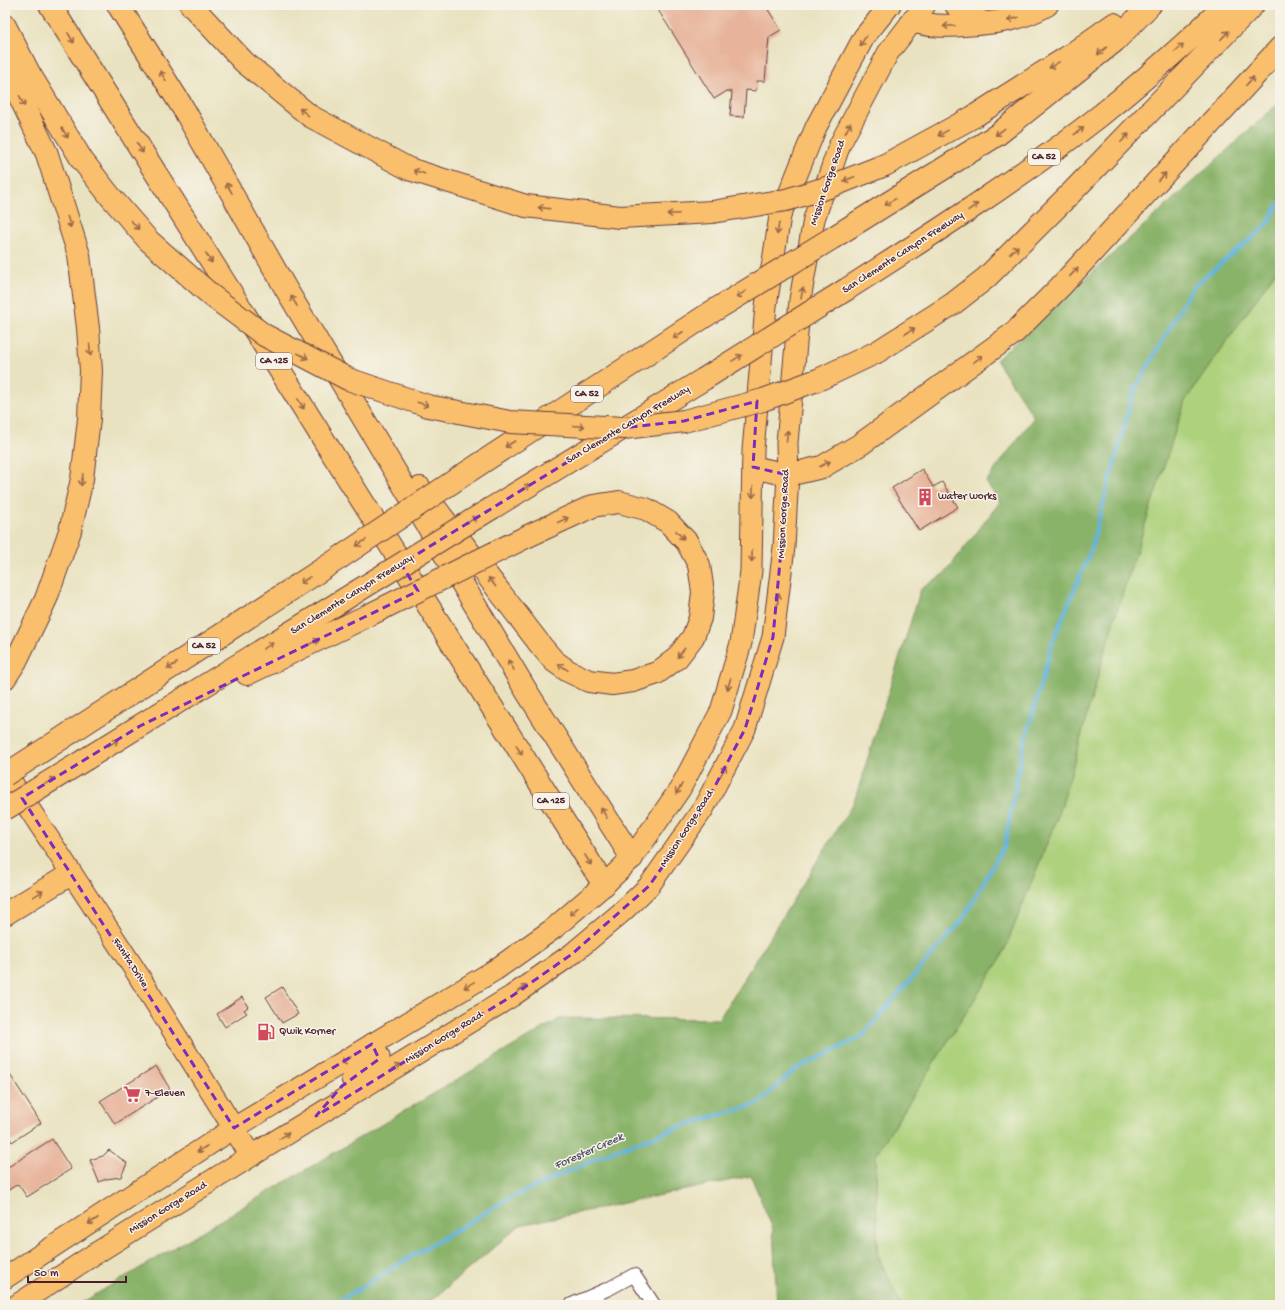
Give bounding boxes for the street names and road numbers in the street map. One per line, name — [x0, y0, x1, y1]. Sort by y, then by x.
street label: Mission Gorge Road — [808, 137, 849, 227]
road number: CA 52 — [1028, 149, 1060, 165]
street label: San Clemente Canyon Freeway — [840, 209, 966, 297]
road number: CA 125 — [256, 353, 292, 369]
street label: San Clemente Canyon Freeway — [564, 383, 692, 467]
road number: CA 52 — [571, 386, 603, 402]
street label: Mission Gorge Road — [776, 468, 792, 559]
street label: San Clemente Canyon Freeway — [289, 552, 416, 638]
road number: CA 52 — [188, 638, 220, 654]
street label: Mission Gorge Road — [658, 787, 717, 870]
road number: CA 125 — [533, 793, 569, 809]
street label: Fanita Drive — [109, 935, 151, 990]
street label: Mission Gorge Road — [403, 1008, 486, 1067]
street label: Mission Gorge Road — [127, 1178, 210, 1237]

